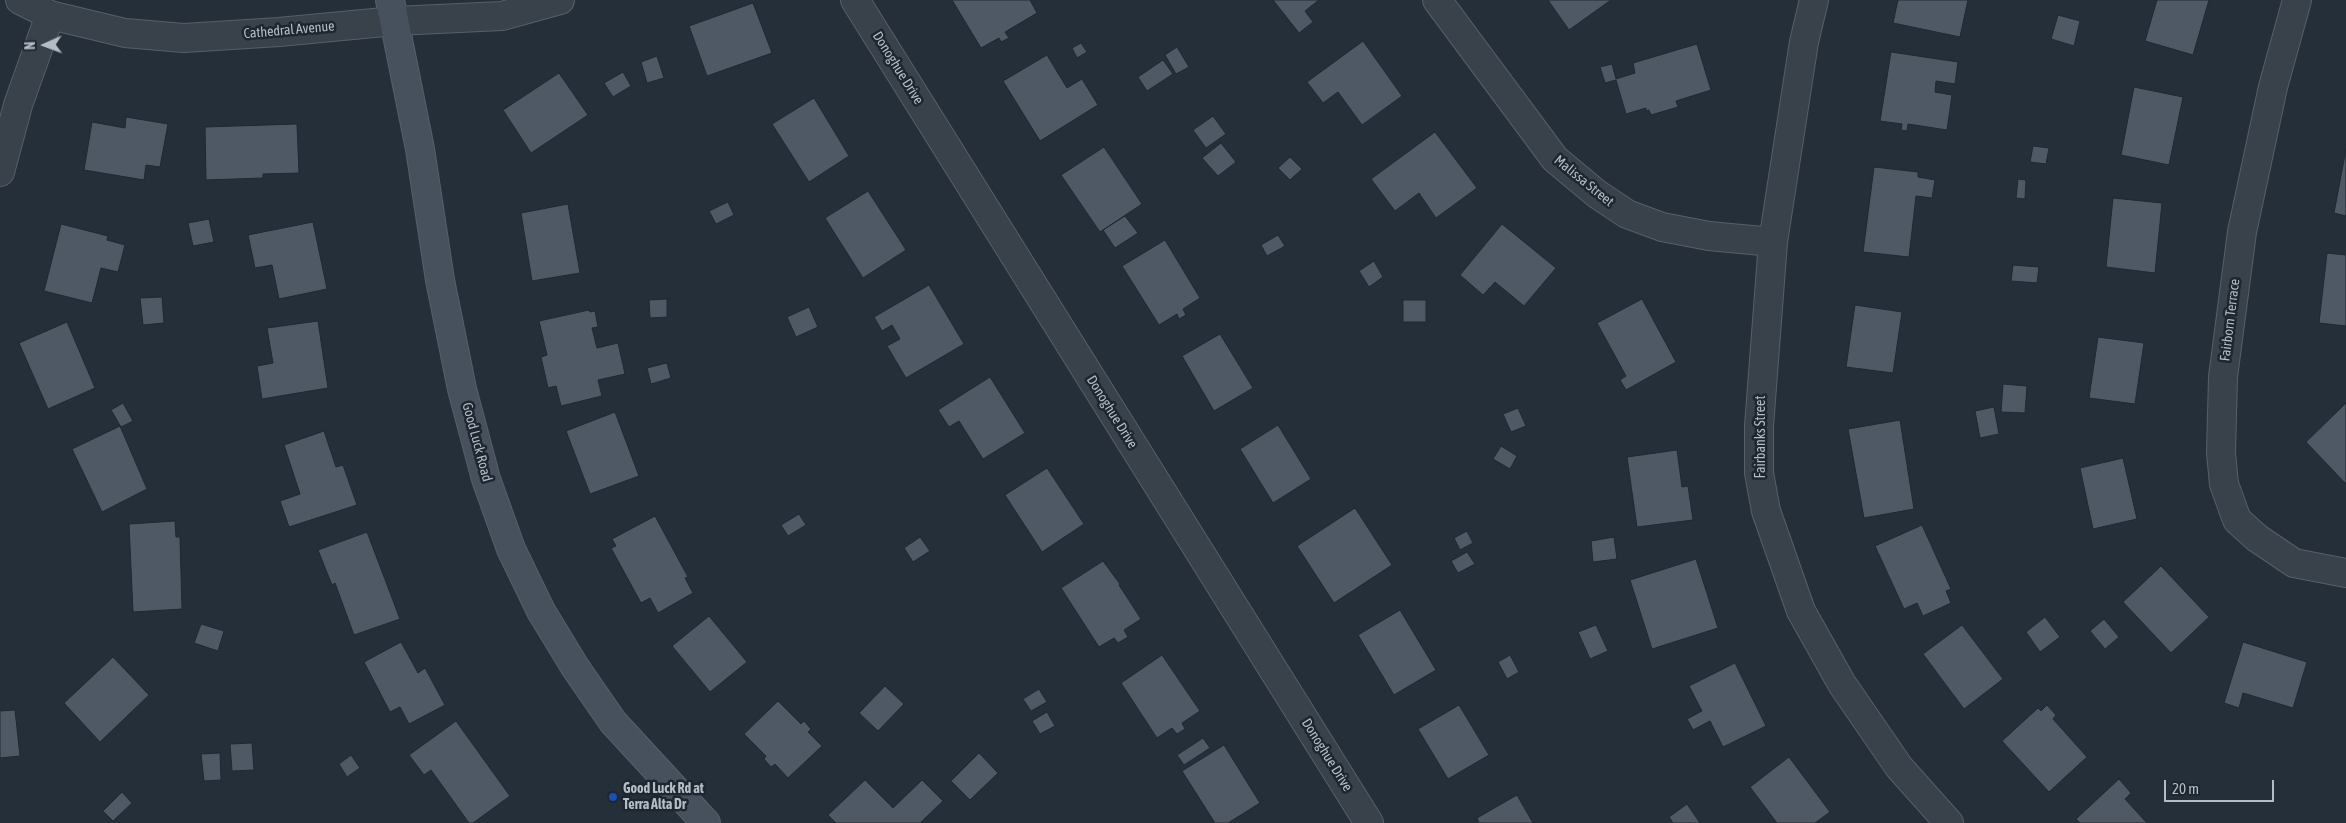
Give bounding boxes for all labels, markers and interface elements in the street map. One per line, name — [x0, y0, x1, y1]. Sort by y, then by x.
street label: Cathedral Avenue — [243, 18, 335, 42]
north arrow — [20, 20, 70, 70]
street label: Donoghue Drive — [869, 28, 927, 108]
text: N — [22, 41, 38, 50]
street label: Malissa Street — [1551, 152, 1617, 210]
street label: Fairborn Terrace — [2217, 278, 2243, 362]
street label: Donoghue Drive — [1083, 372, 1141, 452]
street label: Fairbanks Street — [1753, 396, 1769, 478]
street label: Good Luck Road — [458, 401, 496, 483]
street label: Donoghue Drive — [1298, 715, 1356, 795]
scale bar — [2166, 770, 2276, 802]
text: 20 m — [2172, 780, 2199, 797]
place label: Good Luck Rd at Terra Alta Dr — [623, 781, 704, 814]
marker: Good Luck Rd at Terra Alta Dr — [607, 791, 619, 803]

